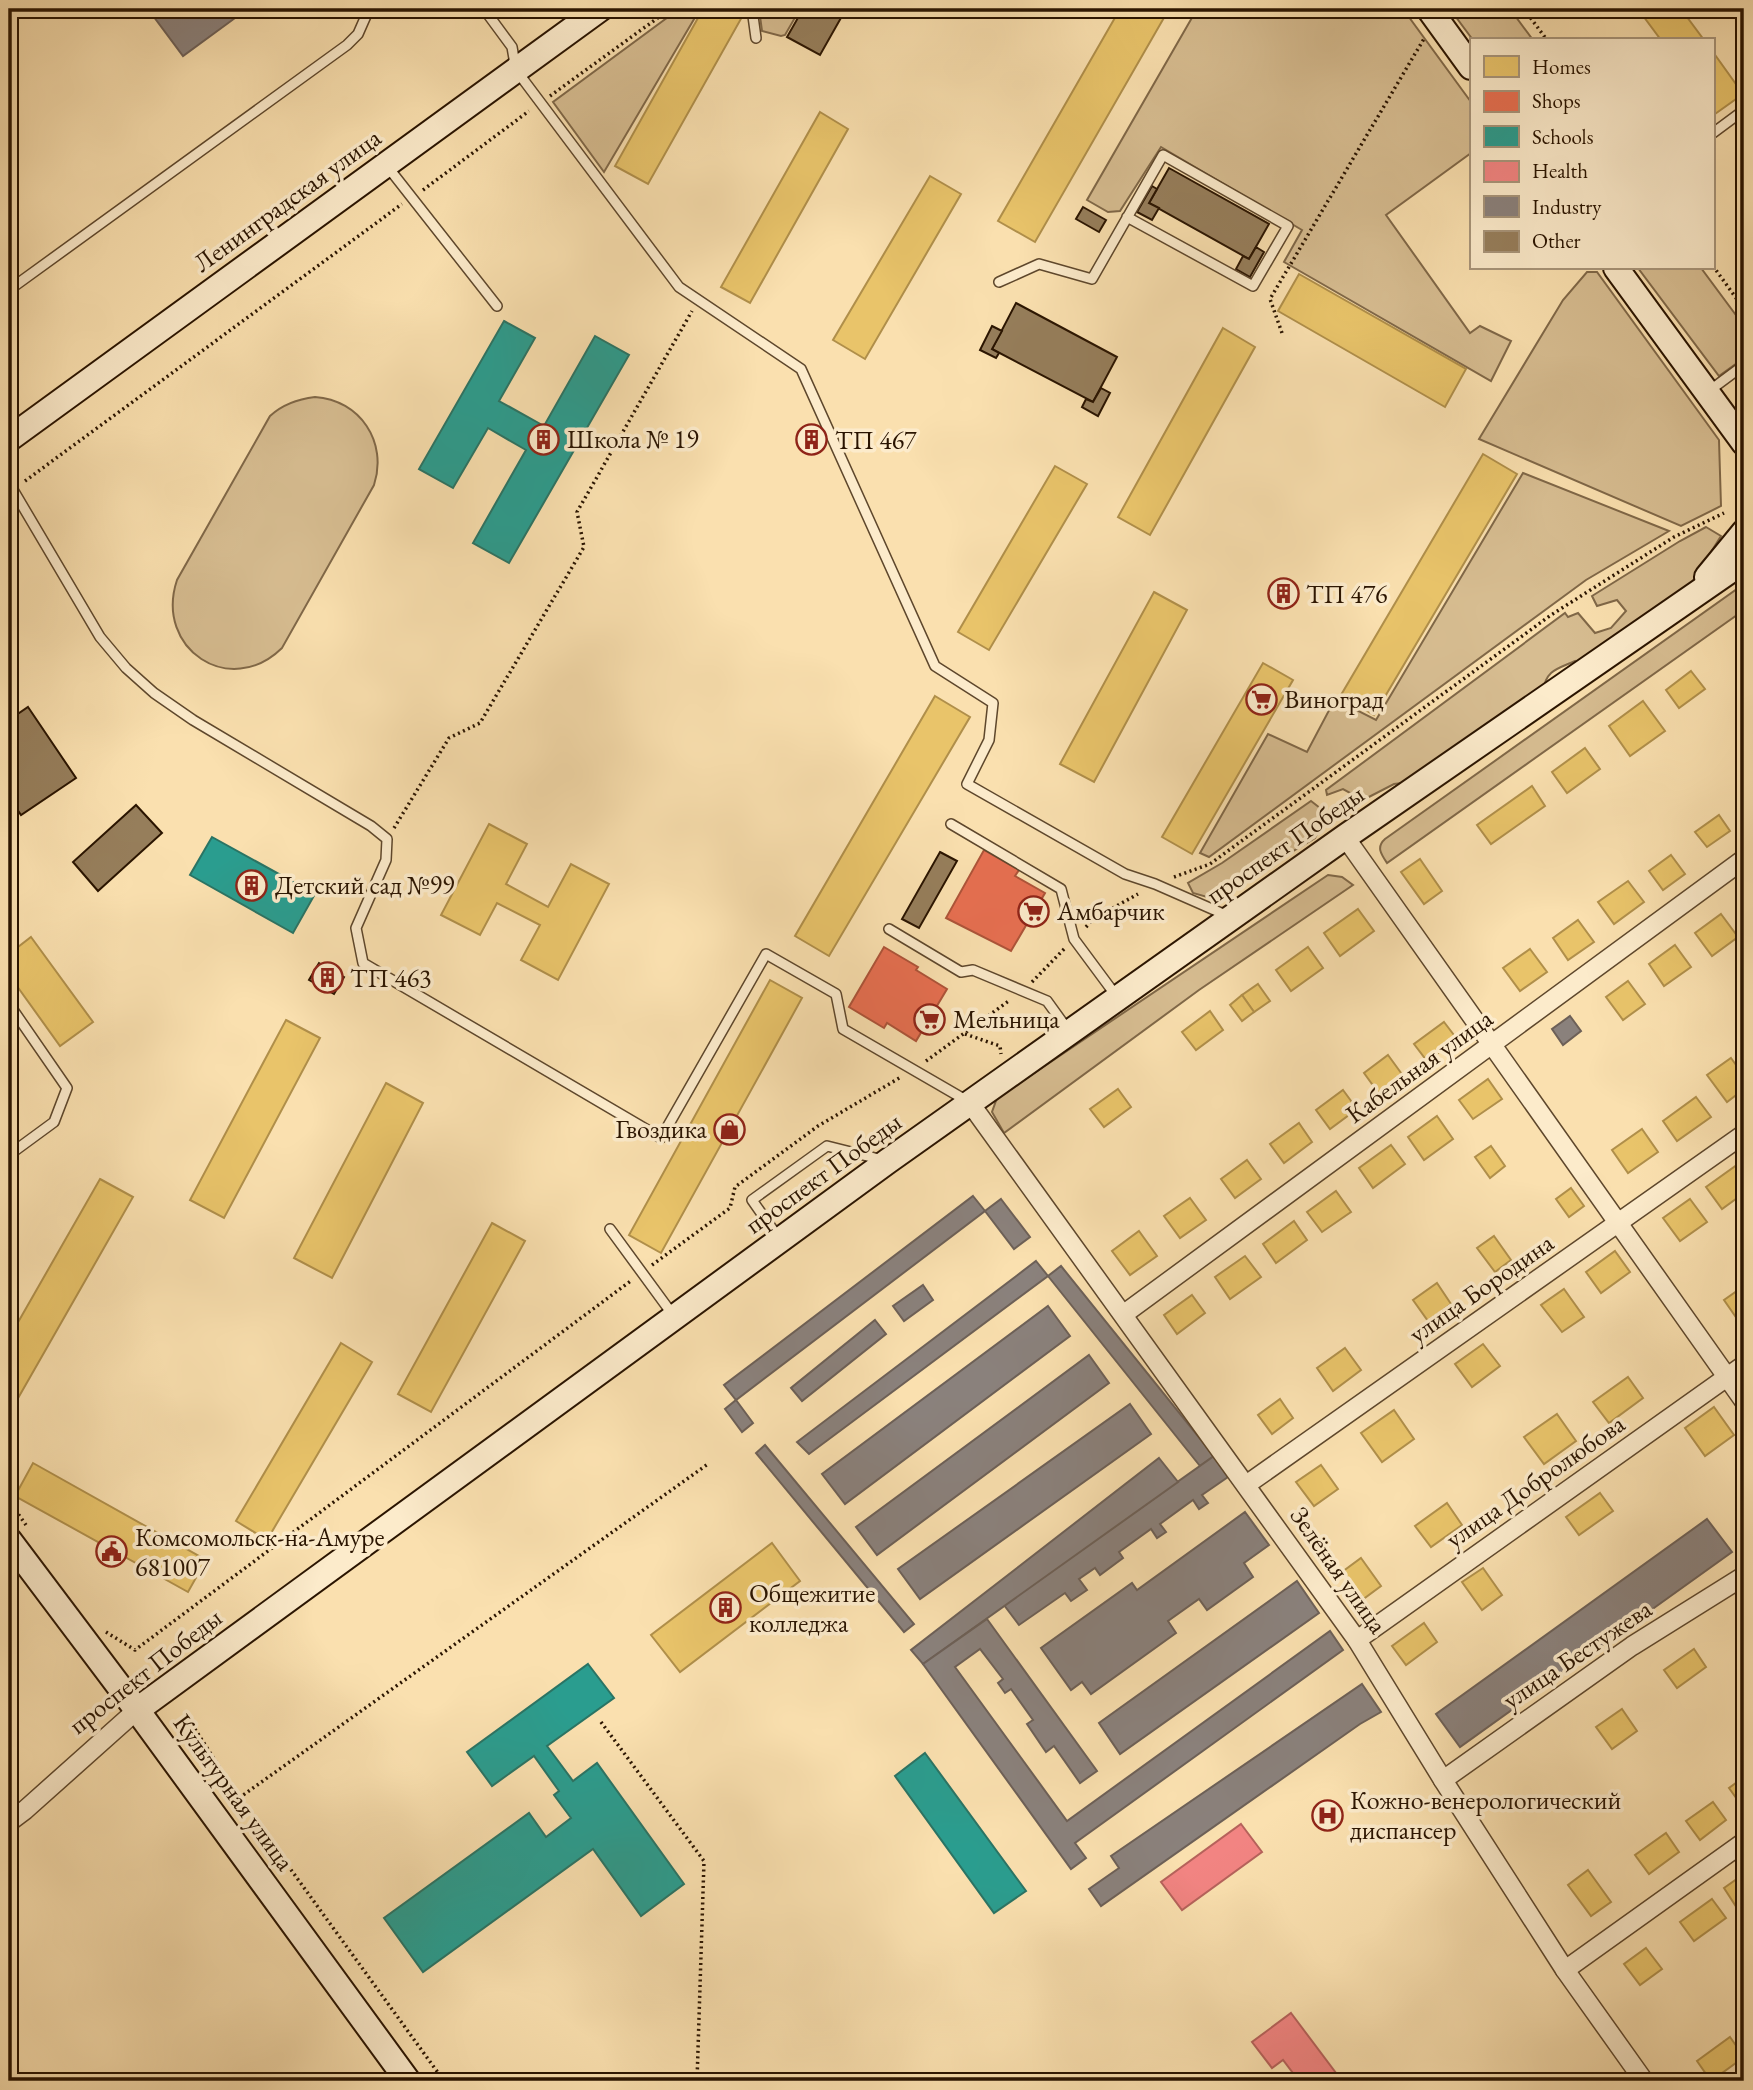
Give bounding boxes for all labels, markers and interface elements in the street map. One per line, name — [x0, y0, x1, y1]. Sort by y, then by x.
legend — [1470, 38, 1714, 270]
text: Homes — [1532, 53, 1591, 80]
text: Shops — [1532, 87, 1581, 114]
street label: Ленинградская улица — [186, 120, 388, 280]
text: Schools — [1532, 123, 1594, 150]
text: Health — [1532, 157, 1588, 184]
text: Industry — [1532, 193, 1602, 220]
text: Other — [1532, 227, 1581, 254]
building icon: Школа № 19 — [527, 422, 561, 456]
place label: Школа № 19 — [567, 422, 699, 456]
building icon: ТП 467 — [795, 423, 829, 457]
place label: ТП 467 — [835, 423, 917, 457]
building icon: ТП 476 — [1266, 577, 1300, 611]
place label: ТП 476 — [1306, 577, 1388, 611]
supermarket icon: Виноград — [1244, 682, 1278, 716]
place label: Виноград — [1284, 682, 1384, 716]
street label: проспект Победы — [1199, 777, 1371, 911]
building icon: Детский сад №99 — [235, 868, 269, 902]
place label: Детский сад №99 — [275, 868, 455, 902]
supermarket icon: Амбарчик — [1017, 894, 1051, 928]
place label: Амбарчик — [1056, 894, 1165, 928]
building icon: ТП 463 — [310, 961, 344, 995]
place label: ТП 463 — [350, 961, 432, 995]
street label: Кабельная улица — [1339, 1001, 1500, 1131]
supermarket icon: Мельница — [913, 1002, 947, 1036]
place label: Мельница — [953, 1002, 1060, 1036]
street label: проспект Победы — [738, 1105, 908, 1241]
place label: Гвоздика — [615, 1112, 708, 1146]
shop icon: Гвоздика — [713, 1112, 747, 1146]
street label: улица Бородина — [1402, 1225, 1561, 1350]
street label: улица Добролюбова — [1439, 1406, 1632, 1556]
street label: Зелёная улица — [1283, 1500, 1396, 1641]
place label: Комсомольск-на-Амуре 681007 — [135, 1520, 385, 1584]
public building icon: Комсомольск-на-Амуре 681007 — [95, 1535, 129, 1569]
place label: Общежитие колледжа — [749, 1576, 875, 1640]
building icon: Общежитие колледжа — [709, 1591, 743, 1625]
street label: улица Бестужева — [1496, 1591, 1659, 1716]
street label: проспект Победы — [61, 1600, 229, 1742]
street label: Культурная улица — [166, 1707, 303, 1878]
place label: Кожно-венерологический диспансер — [1350, 1783, 1621, 1847]
hospital icon: Кожно-венерологический диспансер — [1310, 1798, 1344, 1832]

